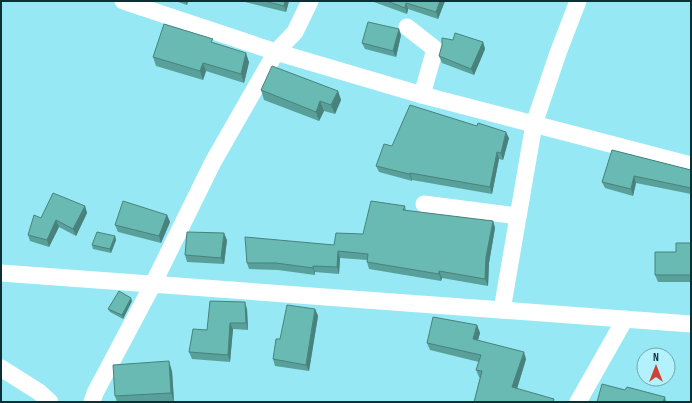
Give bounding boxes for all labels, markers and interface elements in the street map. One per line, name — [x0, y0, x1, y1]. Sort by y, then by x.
north arrow — [636, 347, 676, 387]
text: N — [653, 351, 659, 364]

